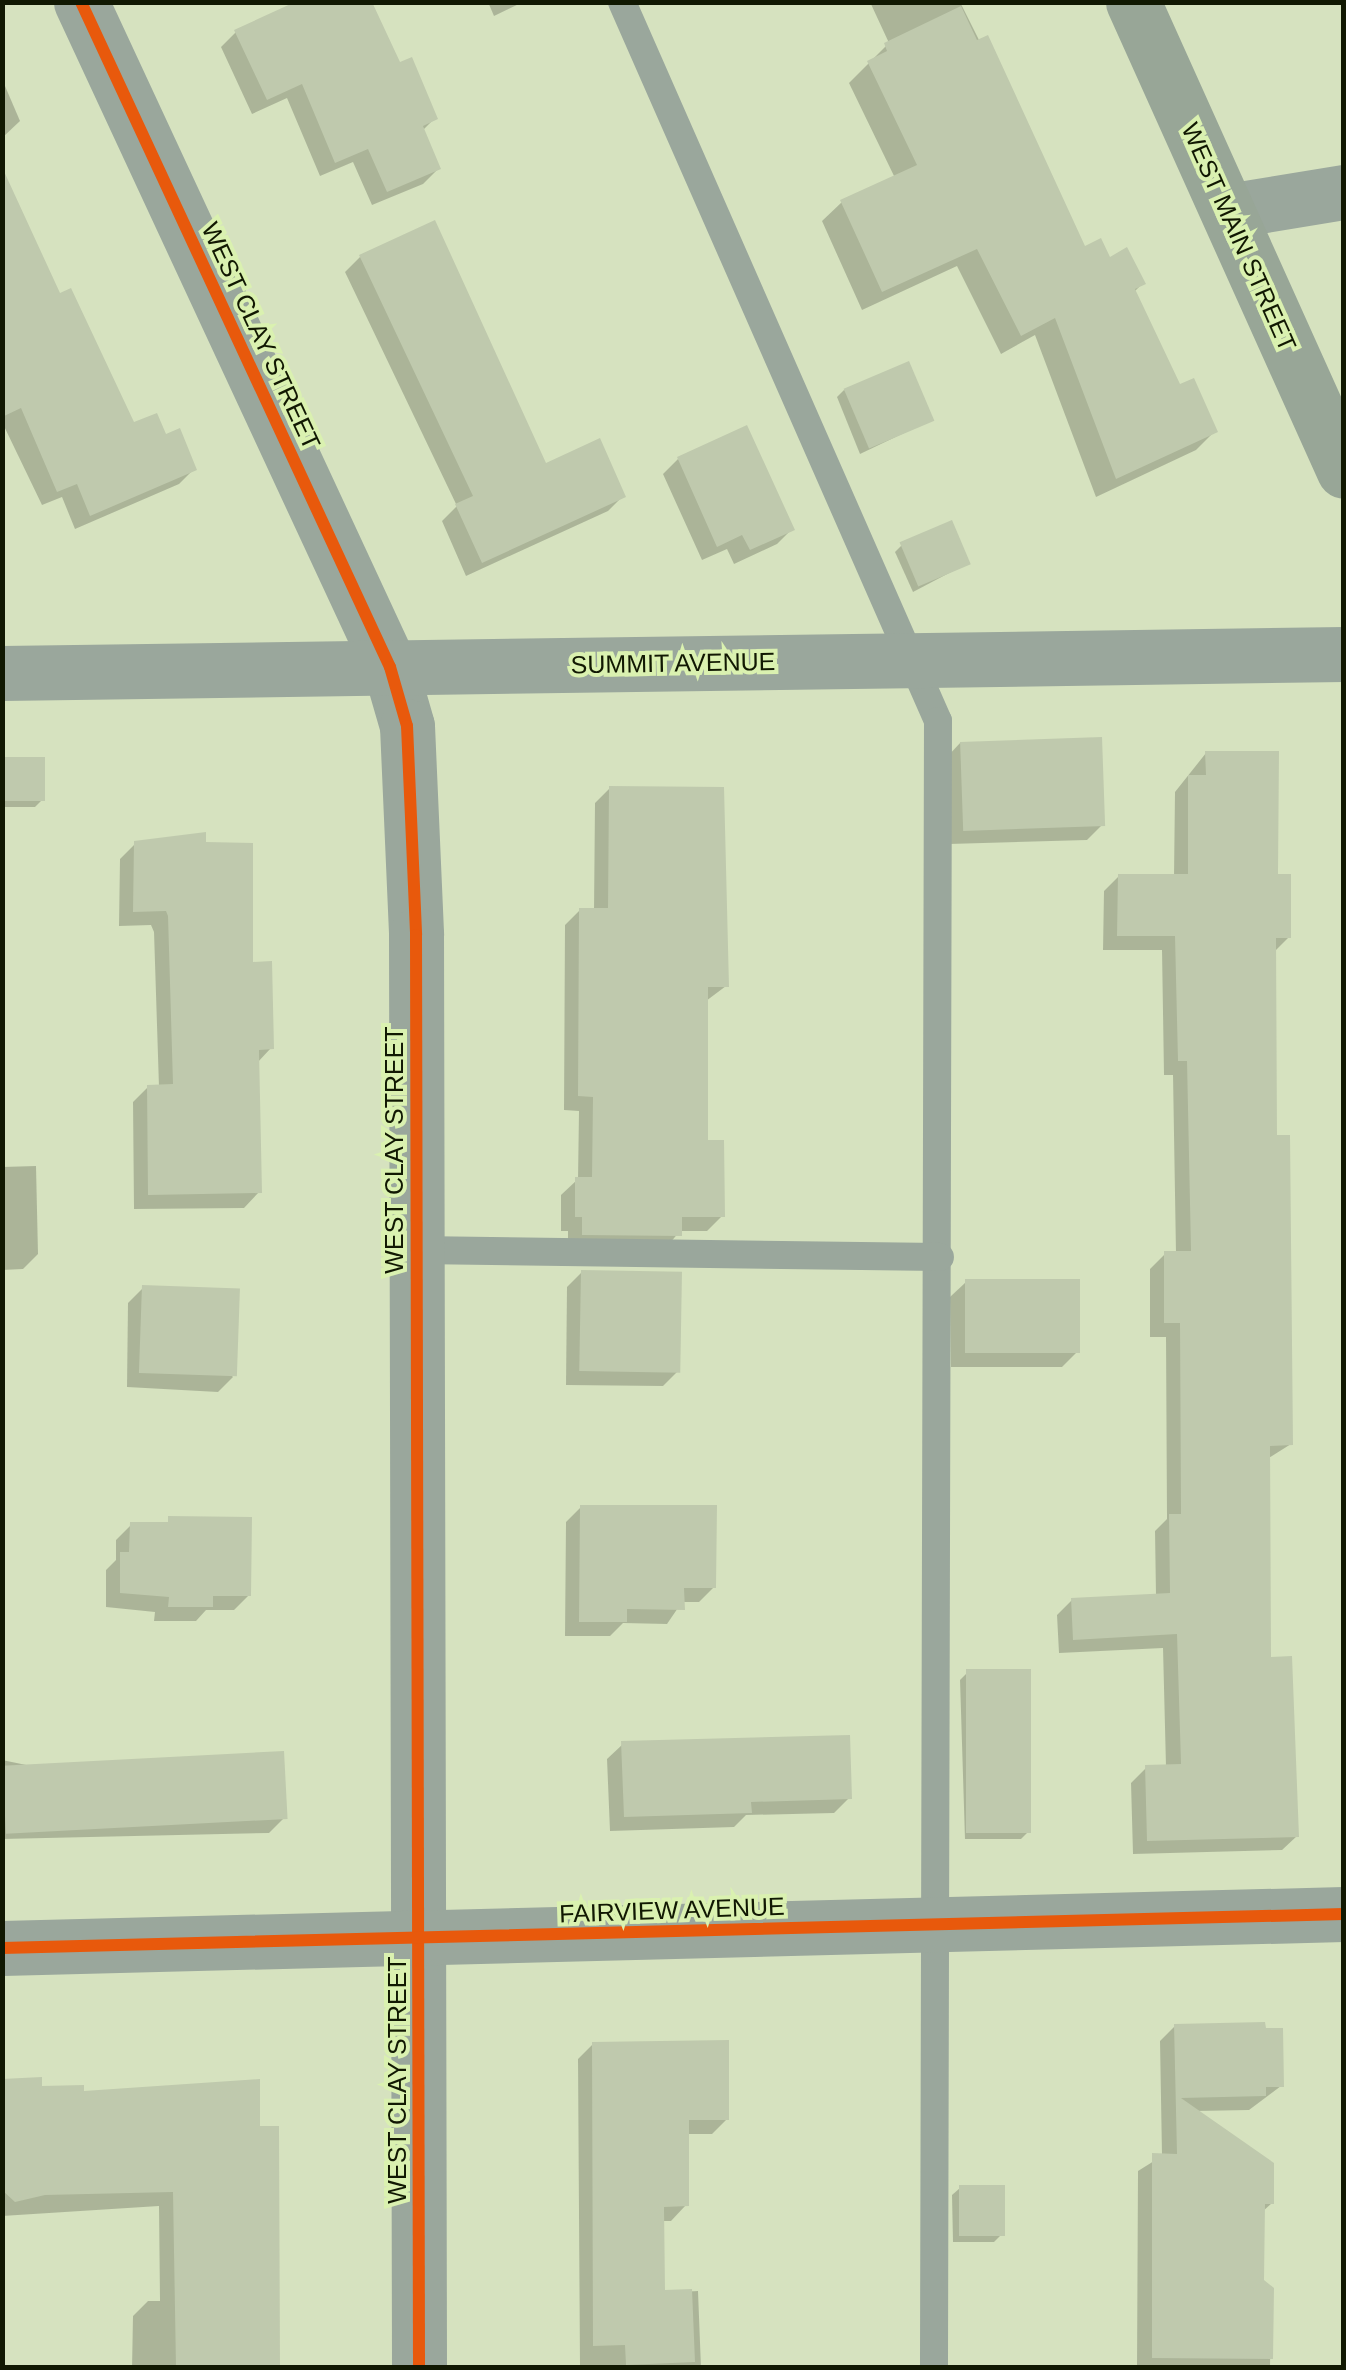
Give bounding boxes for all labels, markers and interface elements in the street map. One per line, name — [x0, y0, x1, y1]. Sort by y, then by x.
street label: WEST MAIN STREET — [1175, 118, 1303, 356]
street label: WEST CLAY STREET — [195, 217, 327, 455]
street label: SUMMIT AVENUE — [570, 646, 776, 680]
street label: WEST CLAY STREET — [379, 1026, 409, 1274]
street label: FAIRVIEW AVENUE — [558, 1891, 786, 1929]
street label: WEST CLAY STREET — [382, 1956, 412, 2204]

